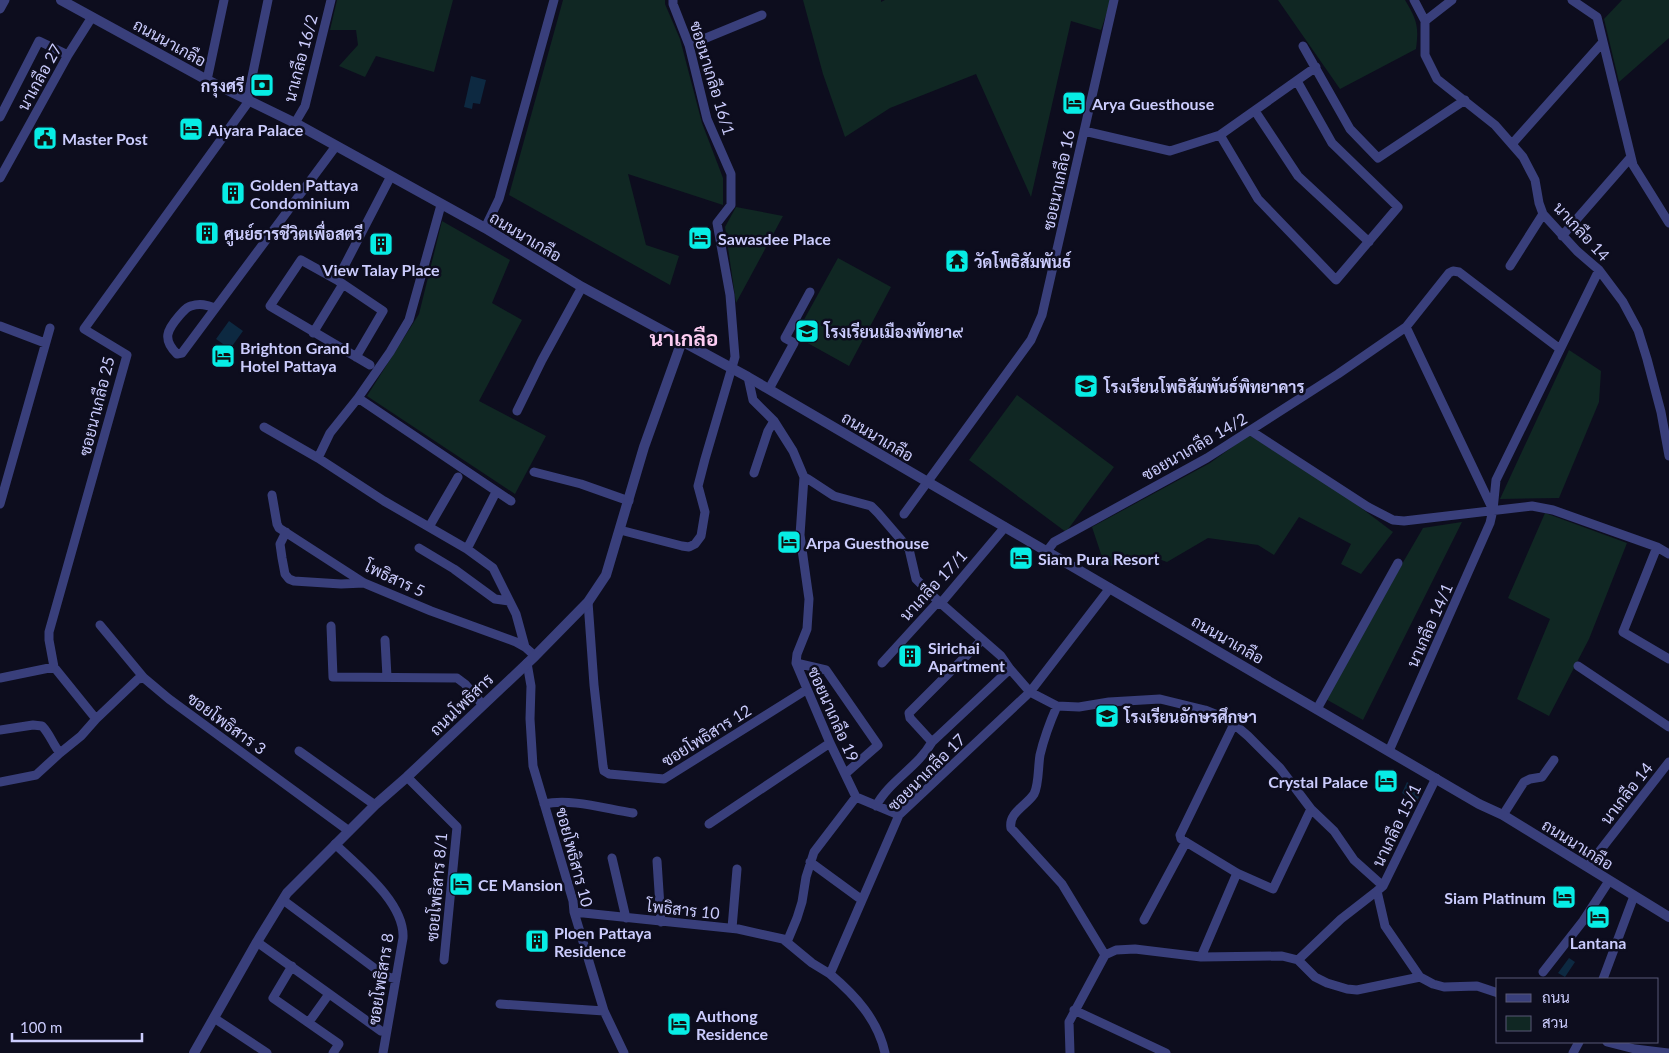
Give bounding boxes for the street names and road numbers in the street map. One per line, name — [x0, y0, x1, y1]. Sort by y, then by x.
street label: นาเกลือ 16/2 — [279, 12, 321, 104]
street label: ถนนนาเกลือ — [130, 14, 210, 70]
street label: ซอยนาเกลือ 16/1 — [687, 19, 739, 137]
street label: นาเกลือ 27 — [13, 40, 65, 114]
street label: ซอยนาเกลือ 16 — [1038, 128, 1078, 232]
street label: นาเกลือ 14 — [1550, 198, 1614, 264]
street label: ถนนนาเกลือ — [487, 207, 565, 265]
street label: ซอยนาเกลือ 25 — [74, 354, 118, 458]
street label: ถนนนาเกลือ — [839, 407, 917, 465]
street label: ซอยนาเกลือ 14/2 — [1138, 408, 1250, 484]
street label: นาเกลือ 17/1 — [895, 546, 971, 624]
street label: โพธิสาร 5 — [361, 554, 429, 600]
street label: นาเกลือ 14/1 — [1402, 580, 1456, 670]
street label: ถนนนาเกลือ — [1188, 611, 1268, 667]
street label: ซอยนาเกลือ 19 — [805, 664, 863, 764]
street label: ถนนโพธิสาร — [425, 668, 497, 739]
street label: ซอยโพธิสาร 3 — [184, 687, 271, 758]
street label: ซอยโพธิสาร 12 — [657, 699, 754, 770]
street label: ซอยนาเกลือ 17 — [883, 729, 969, 815]
street label: นาเกลือ 14 — [1596, 758, 1656, 828]
street label: นาเกลือ 15/1 — [1368, 780, 1424, 870]
street label: ซอยโพธิสาร 10 — [553, 805, 598, 909]
street label: ถนนนาเกลือ — [1539, 815, 1617, 873]
street label: ซอยโพธิสาร 8/1 — [421, 832, 450, 942]
street label: โพธิสาร 10 — [644, 895, 721, 922]
street label: ซอยโพธิสาร 8 — [362, 932, 397, 1026]

